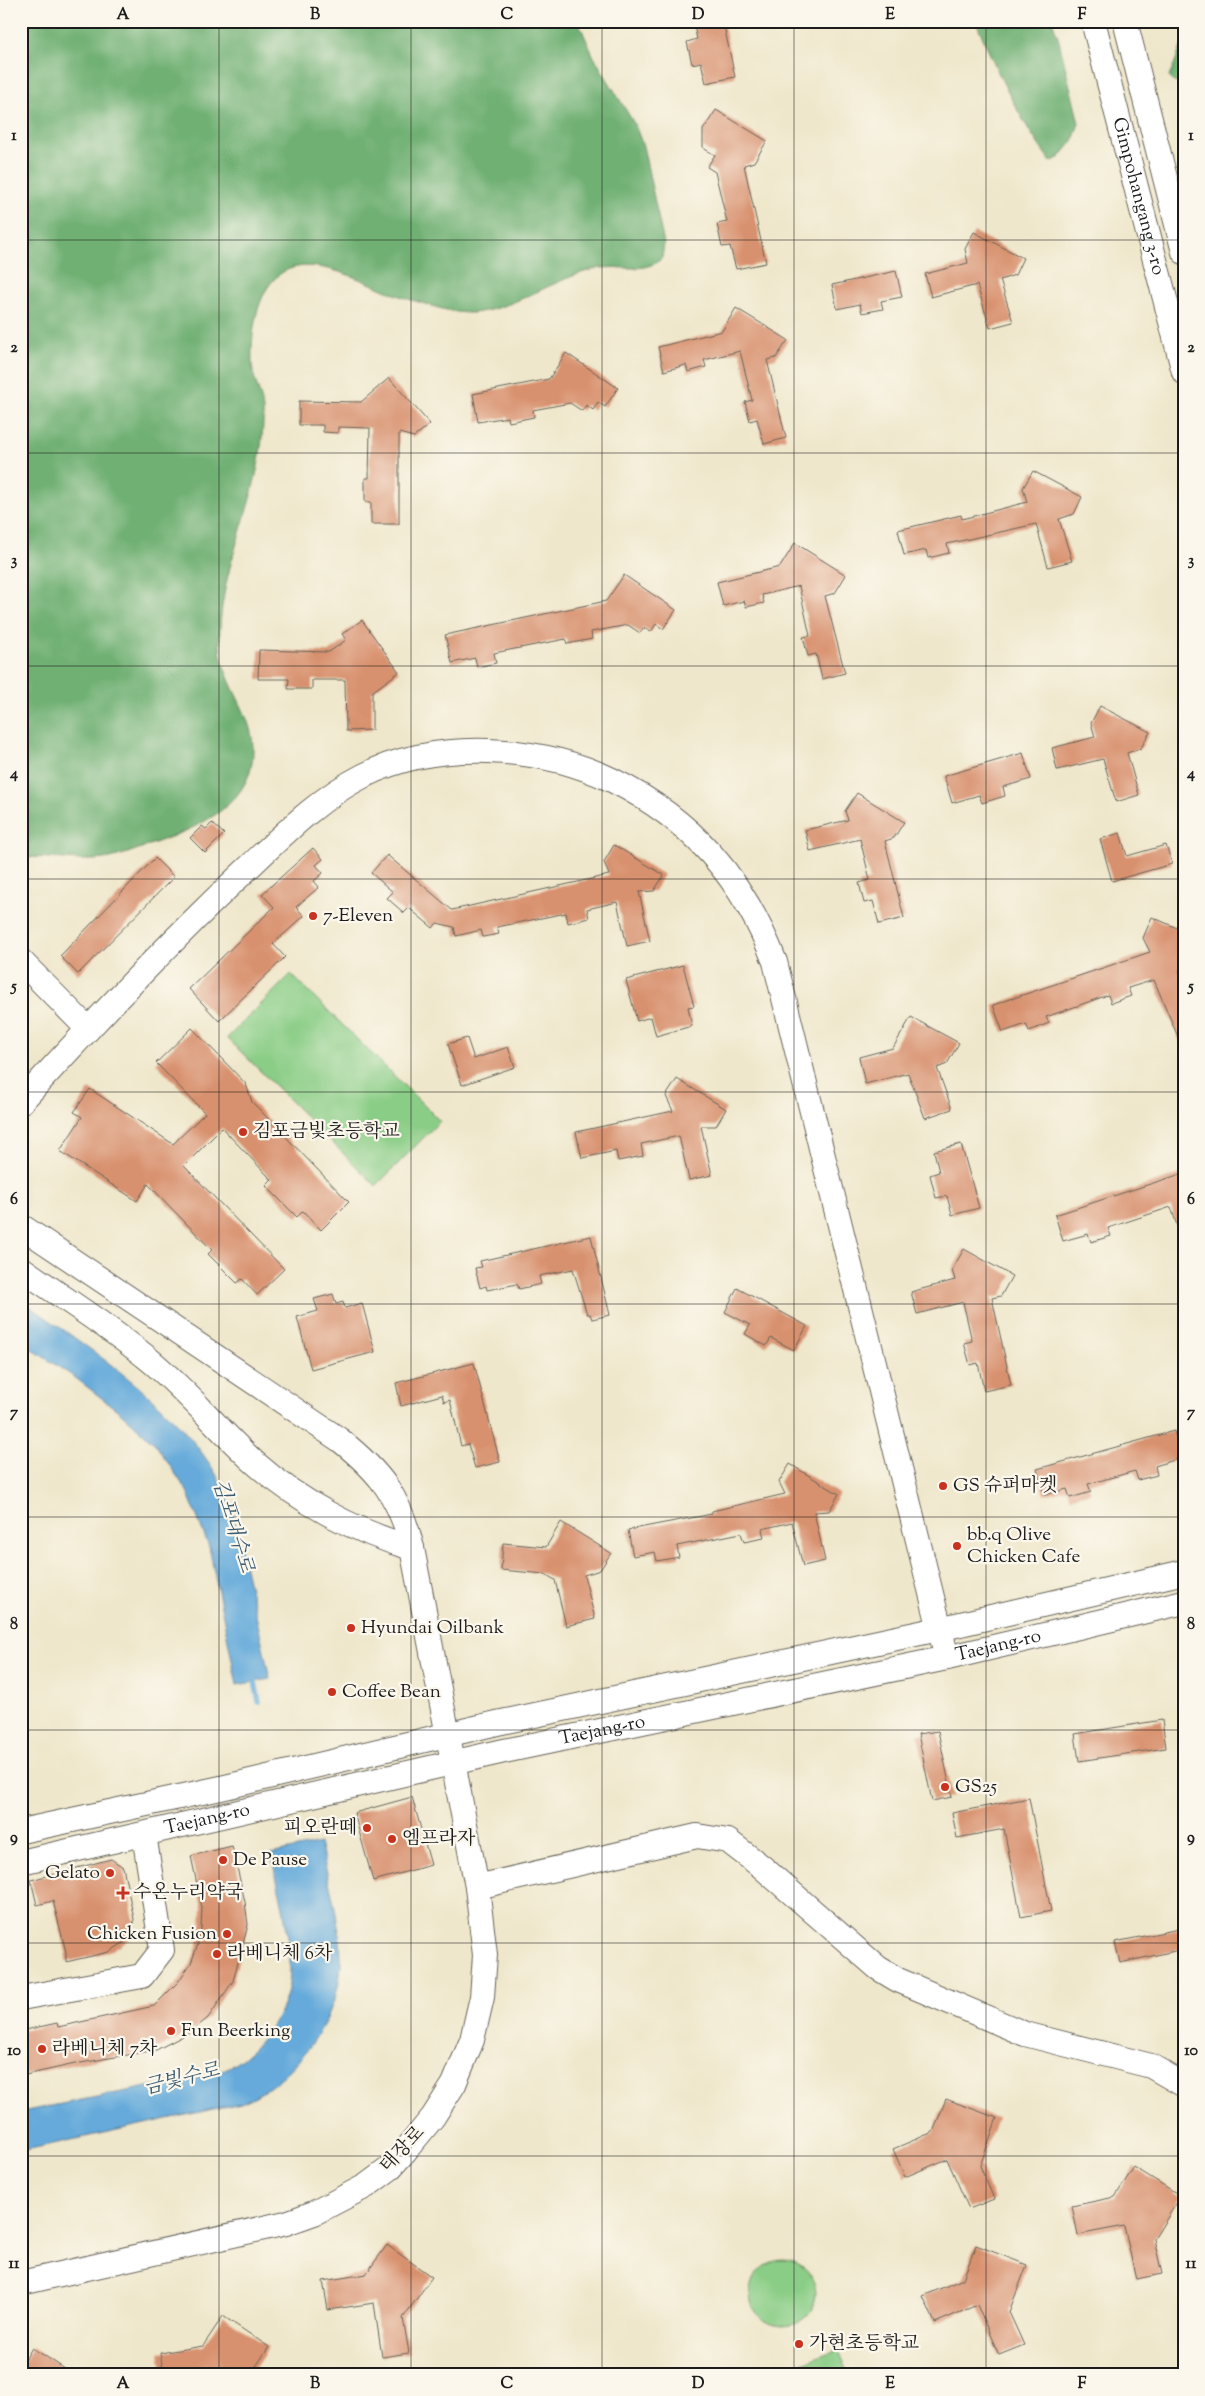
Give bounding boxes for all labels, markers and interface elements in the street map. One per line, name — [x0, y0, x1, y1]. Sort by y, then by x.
text: A — [117, 4, 130, 27]
text: B — [310, 4, 320, 27]
text: C — [501, 4, 514, 27]
text: D — [692, 4, 705, 27]
text: E — [885, 4, 895, 27]
text: F — [1078, 4, 1087, 27]
street label: Gimpohangang 3-ro — [1105, 114, 1172, 278]
text: 1 — [11, 125, 17, 148]
text: 1 — [1188, 125, 1194, 148]
text: 2 — [10, 337, 18, 360]
text: 2 — [1187, 337, 1195, 360]
text: 3 — [11, 550, 18, 573]
text: 3 — [1188, 550, 1195, 573]
text: 4 — [9, 763, 18, 786]
text: 4 — [1186, 763, 1195, 786]
place label: 7-Eleven — [323, 903, 393, 930]
marker: 7-Eleven — [307, 910, 319, 922]
text: 5 — [9, 976, 17, 999]
text: 5 — [1186, 976, 1194, 999]
place label: 김포금빛초등학교 — [253, 1119, 400, 1146]
marker: 김포금빛초등학교 — [237, 1126, 249, 1138]
text: 6 — [10, 1189, 18, 1212]
text: 6 — [1187, 1189, 1195, 1212]
text: 7 — [10, 1402, 19, 1425]
text: 7 — [1187, 1402, 1196, 1425]
place label: GS 슈퍼마켓 — [953, 1473, 1057, 1500]
water label: 김포대수로 — [204, 1476, 260, 1577]
marker: GS 슈퍼마켓 — [937, 1480, 949, 1492]
place label: bb.q Olive Chicken Cafe — [967, 1522, 1080, 1571]
marker: bb.q Olive Chicken Cafe — [951, 1540, 963, 1552]
text: 8 — [10, 1614, 18, 1637]
text: 8 — [1187, 1614, 1195, 1637]
place label: Hyundai Oilbank — [361, 1615, 505, 1642]
marker: Hyundai Oilbank — [345, 1622, 357, 1634]
street label: Taejang-ro — [953, 1623, 1044, 1669]
place label: Coffee Bean — [342, 1679, 441, 1706]
marker: Coffee Bean — [326, 1686, 338, 1698]
street label: Taejang-ro — [557, 1708, 648, 1753]
place label: GS25 — [955, 1774, 998, 1801]
marker: GS25 — [939, 1781, 951, 1793]
street label: Taejang-ro — [162, 1796, 253, 1842]
place label: 피오란떼 — [284, 1815, 357, 1842]
marker: 피오란떼 — [361, 1822, 373, 1834]
place label: 엠프라자 — [402, 1826, 476, 1853]
text: 9 — [10, 1827, 18, 1850]
text: 9 — [1187, 1827, 1195, 1850]
marker: 엠프라자 — [386, 1833, 398, 1845]
place label: De Pause — [233, 1847, 307, 1874]
marker: De Pause — [217, 1854, 229, 1866]
place label: Gelato — [45, 1860, 100, 1887]
marker: Gelato — [104, 1867, 116, 1879]
place label: 수온누리약국 — [133, 1880, 243, 1907]
marker: 수온누리약국 — [117, 1887, 129, 1899]
place label: Chicken Fusion — [87, 1921, 217, 1948]
marker: Chicken Fusion — [221, 1928, 233, 1940]
place label: 라베니체 6차 — [227, 1941, 333, 1968]
marker: 라베니체 6차 — [211, 1948, 223, 1960]
place label: Fun Beerking — [181, 2018, 290, 2045]
marker: Fun Beerking — [165, 2025, 177, 2037]
place label: 라베니체 7차 — [52, 2036, 158, 2063]
text: 10 — [7, 2040, 21, 2063]
text: 10 — [1184, 2040, 1198, 2063]
marker: 라베니체 7차 — [36, 2043, 48, 2055]
water label: 금빛수로 — [141, 2056, 224, 2103]
street label: 태장로 — [374, 2121, 432, 2179]
text: 11 — [9, 2253, 20, 2276]
text: 11 — [1186, 2253, 1197, 2276]
place label: 가현초등학교 — [809, 2331, 919, 2358]
marker: 가현초등학교 — [793, 2338, 805, 2350]
text: A — [117, 2373, 130, 2396]
text: B — [310, 2373, 320, 2396]
text: C — [501, 2373, 514, 2396]
text: D — [692, 2373, 705, 2396]
text: E — [885, 2373, 895, 2396]
text: F — [1078, 2373, 1087, 2396]

